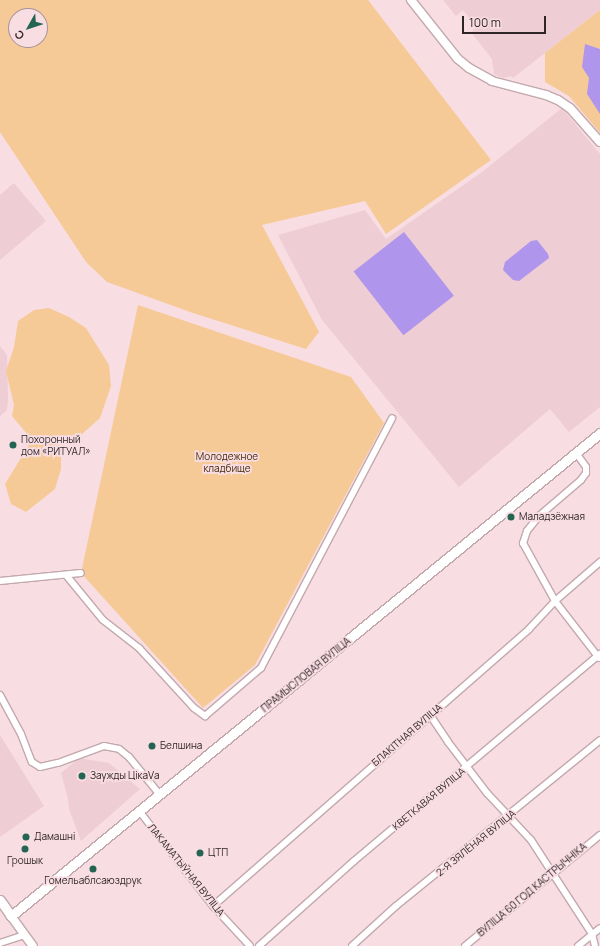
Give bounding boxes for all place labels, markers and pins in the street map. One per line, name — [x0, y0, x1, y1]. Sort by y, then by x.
place label: Похоронный дом «РИТУАЛ» — [21, 433, 91, 456]
marker: Похоронный дом «РИТУАЛ» — [8, 440, 18, 450]
place label: Маладзёжная — [519, 511, 585, 523]
marker: Маладзёжная — [506, 512, 516, 522]
place label: Белшина — [160, 740, 202, 752]
marker: Белшина — [147, 741, 157, 751]
place label: Заужды ЦікаVа — [90, 770, 160, 782]
marker: Заужды ЦікаVа — [77, 771, 87, 781]
place label: Дамашні — [34, 831, 75, 843]
marker: Дамашні — [21, 832, 31, 842]
marker: Грошык — [20, 844, 30, 854]
place label: ЦТП — [208, 847, 228, 859]
marker: ЦТП — [195, 848, 205, 858]
place label: Грошык — [7, 855, 43, 867]
marker: Гомельаблсаюздрук — [88, 864, 98, 874]
place label: Гомельаблсаюздрук — [44, 875, 142, 887]

